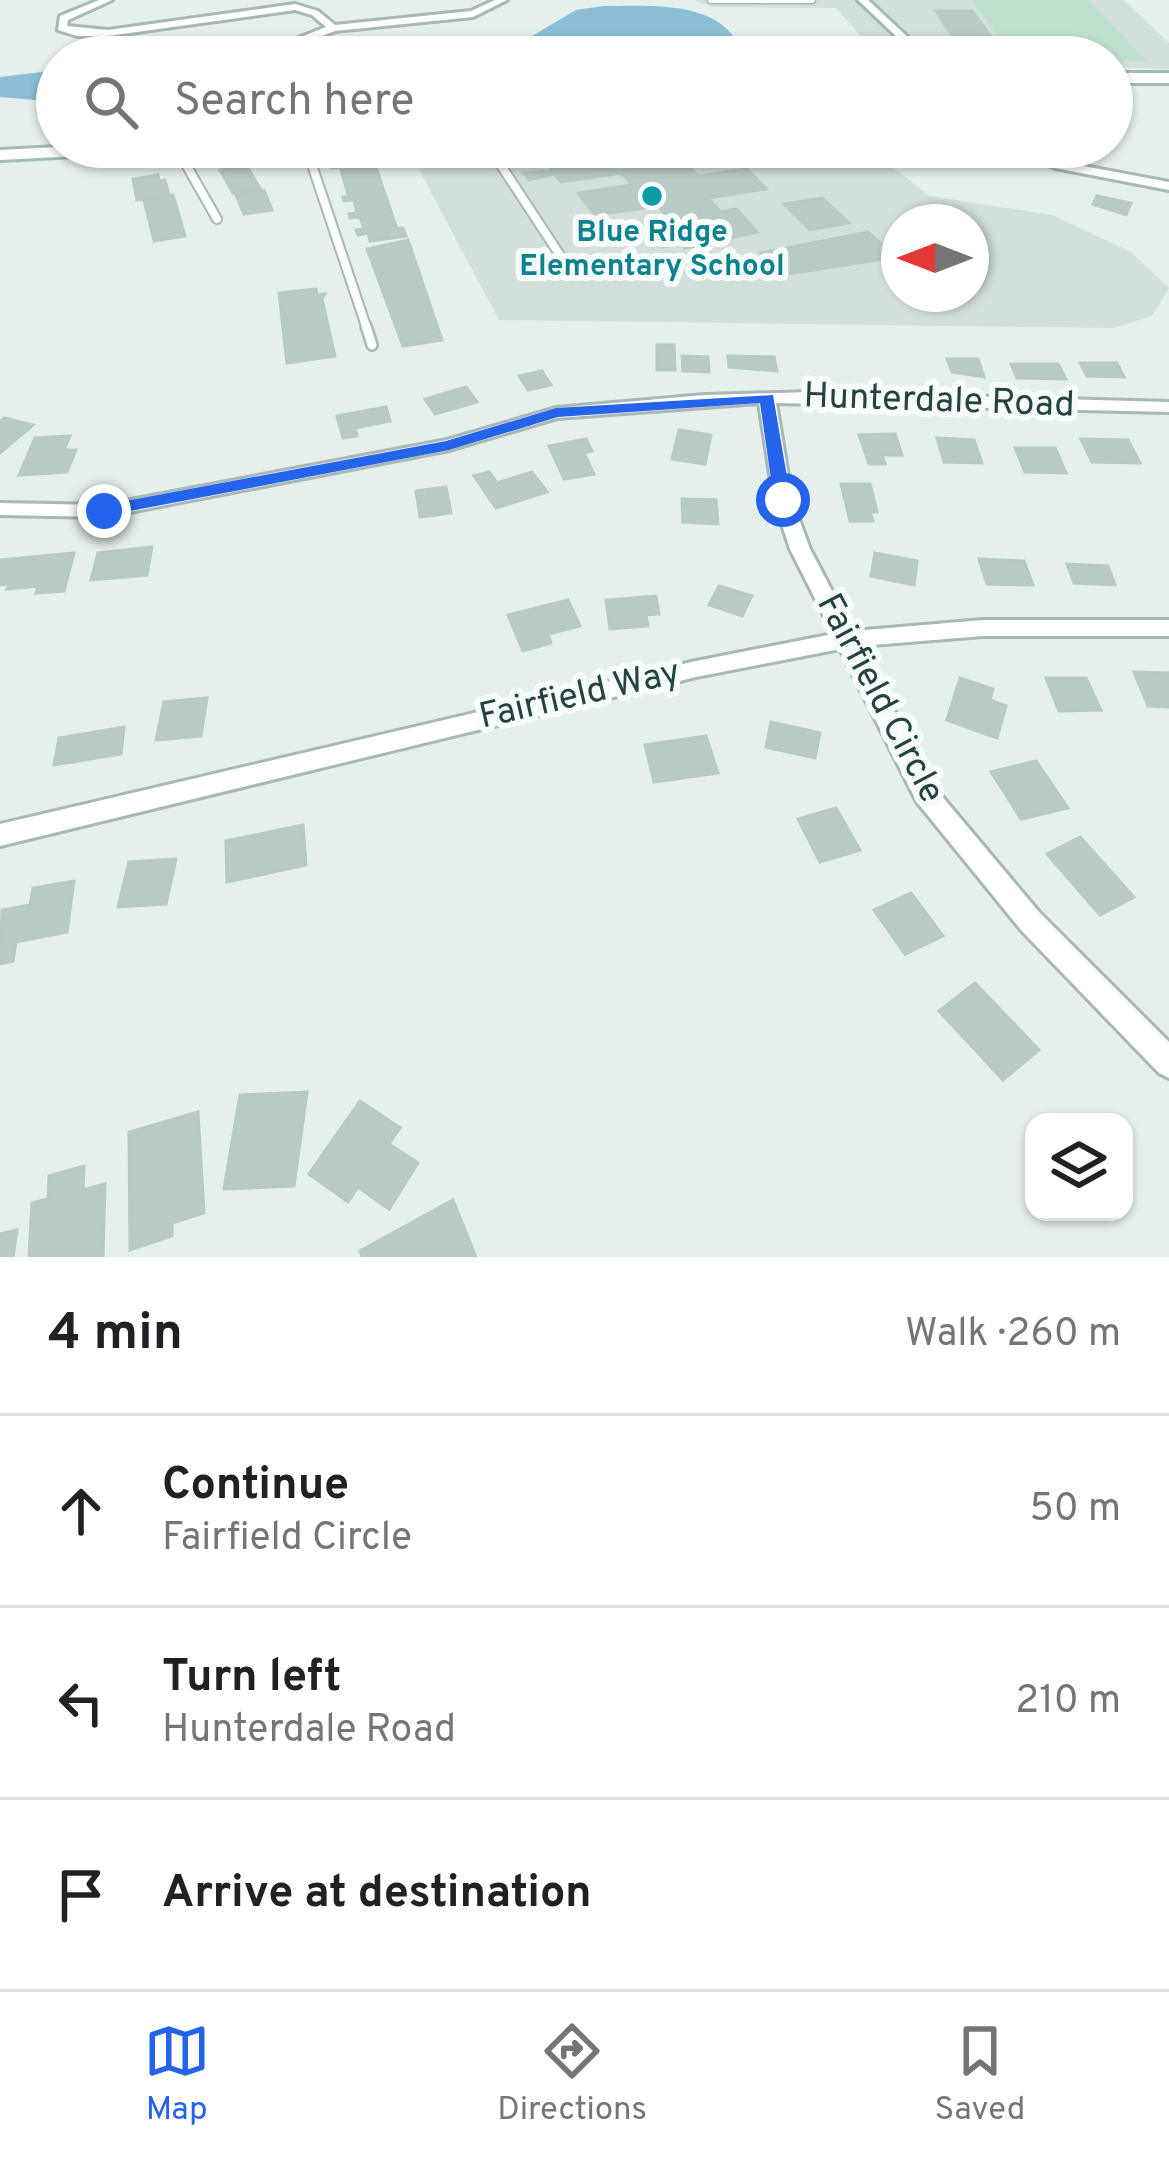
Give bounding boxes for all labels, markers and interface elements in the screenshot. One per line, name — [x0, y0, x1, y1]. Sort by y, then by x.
search box — [36, 36, 1133, 168]
icon: search — [78, 69, 144, 135]
text: Search here — [174, 74, 414, 131]
marker: Blue Ridge Elementary School — [639, 183, 665, 209]
north arrow — [881, 204, 989, 312]
place label: Blue Ridge Elementary School — [519, 215, 785, 286]
street label: Hunterdale Road — [803, 374, 1075, 430]
route start — [756, 473, 810, 527]
route end — [77, 484, 131, 538]
street label: Fairfield Circle — [805, 586, 953, 812]
street label: Fairfield Way — [475, 651, 685, 741]
map controls — [1025, 1113, 1133, 1221]
button: layers — [1025, 1113, 1133, 1221]
text: 4 min — [48, 1303, 183, 1368]
text: Walk · 260 m — [905, 1311, 1121, 1360]
text: Continue — [162, 1458, 349, 1515]
icon: ahead — [48, 1478, 114, 1544]
text: 50 m — [1030, 1486, 1121, 1535]
text: Fairfield Circle — [162, 1515, 412, 1564]
text: Turn left — [162, 1650, 341, 1707]
icon: left — [48, 1670, 114, 1736]
text: 210 m — [1015, 1678, 1121, 1727]
text: Hunterdale Road — [162, 1707, 456, 1756]
icon: arrive — [48, 1862, 114, 1928]
text: Arrive at destination — [162, 1866, 592, 1923]
tab: Map — [144, 2018, 210, 2132]
tab: Directions — [497, 2018, 647, 2132]
tab: Saved — [935, 2018, 1025, 2132]

